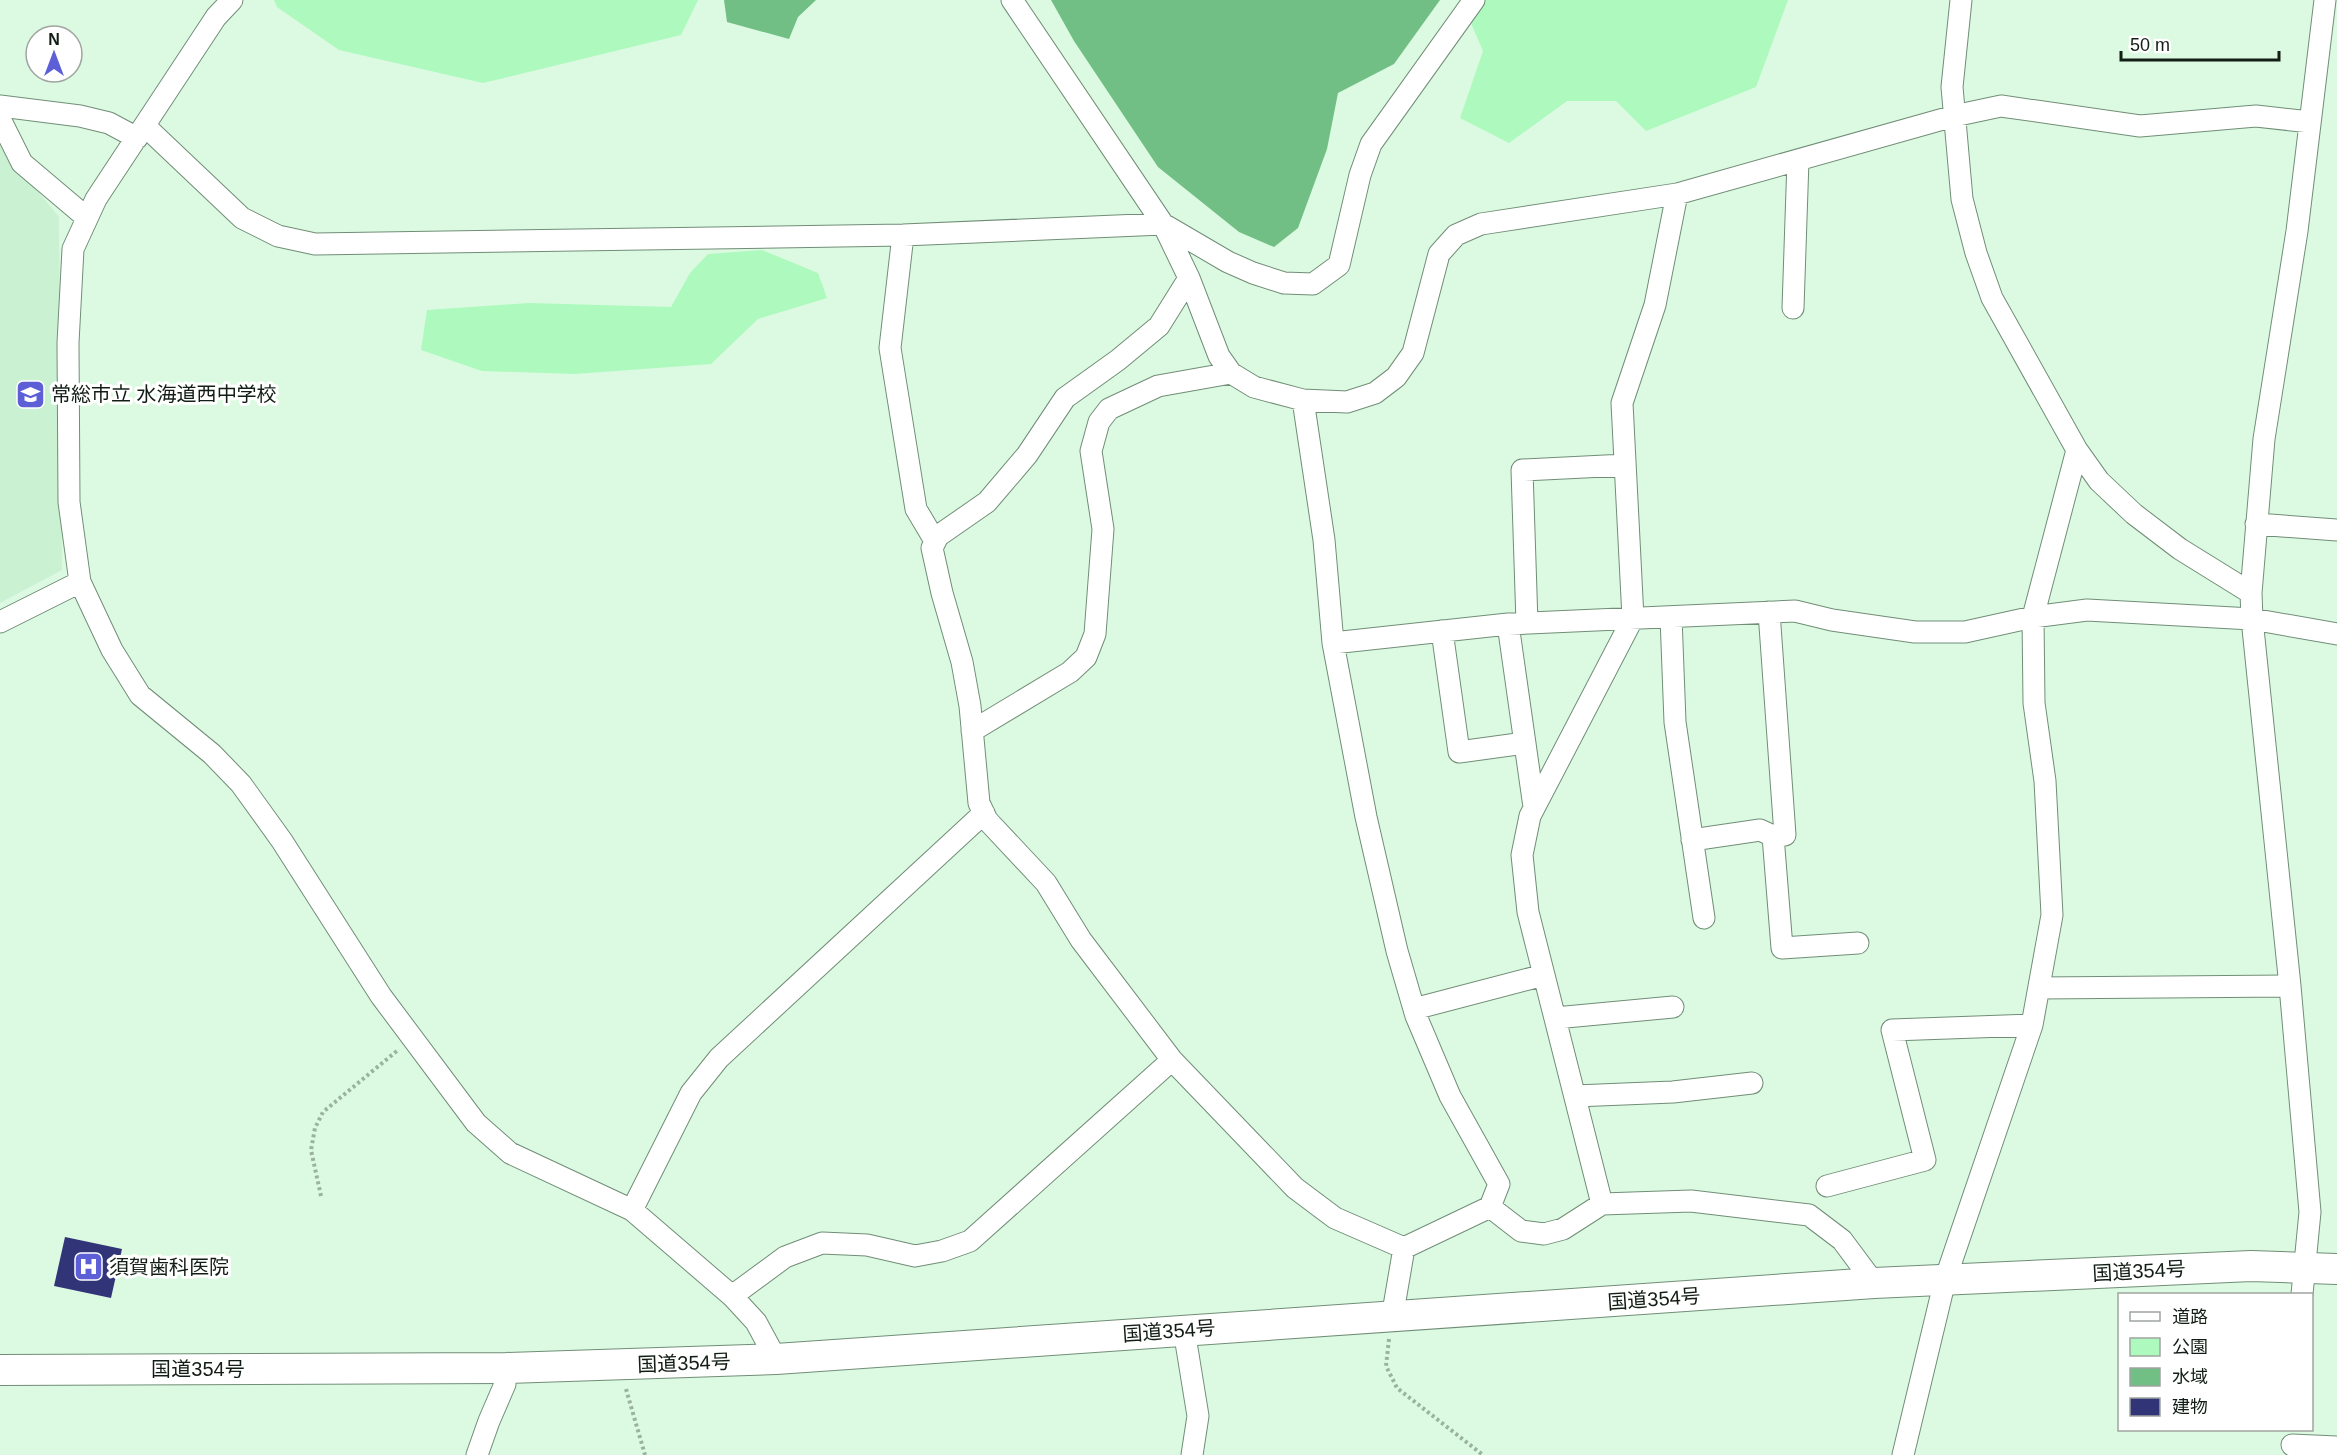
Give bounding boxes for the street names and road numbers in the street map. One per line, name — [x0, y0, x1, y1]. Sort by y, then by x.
street label: 国道354号 — [2092, 1258, 2186, 1284]
street label: 国道354号 — [1607, 1285, 1701, 1313]
street label: 国道354号 — [1122, 1317, 1216, 1345]
street label: 国道354号 — [637, 1350, 731, 1376]
street label: 国道354号 — [151, 1358, 245, 1380]

